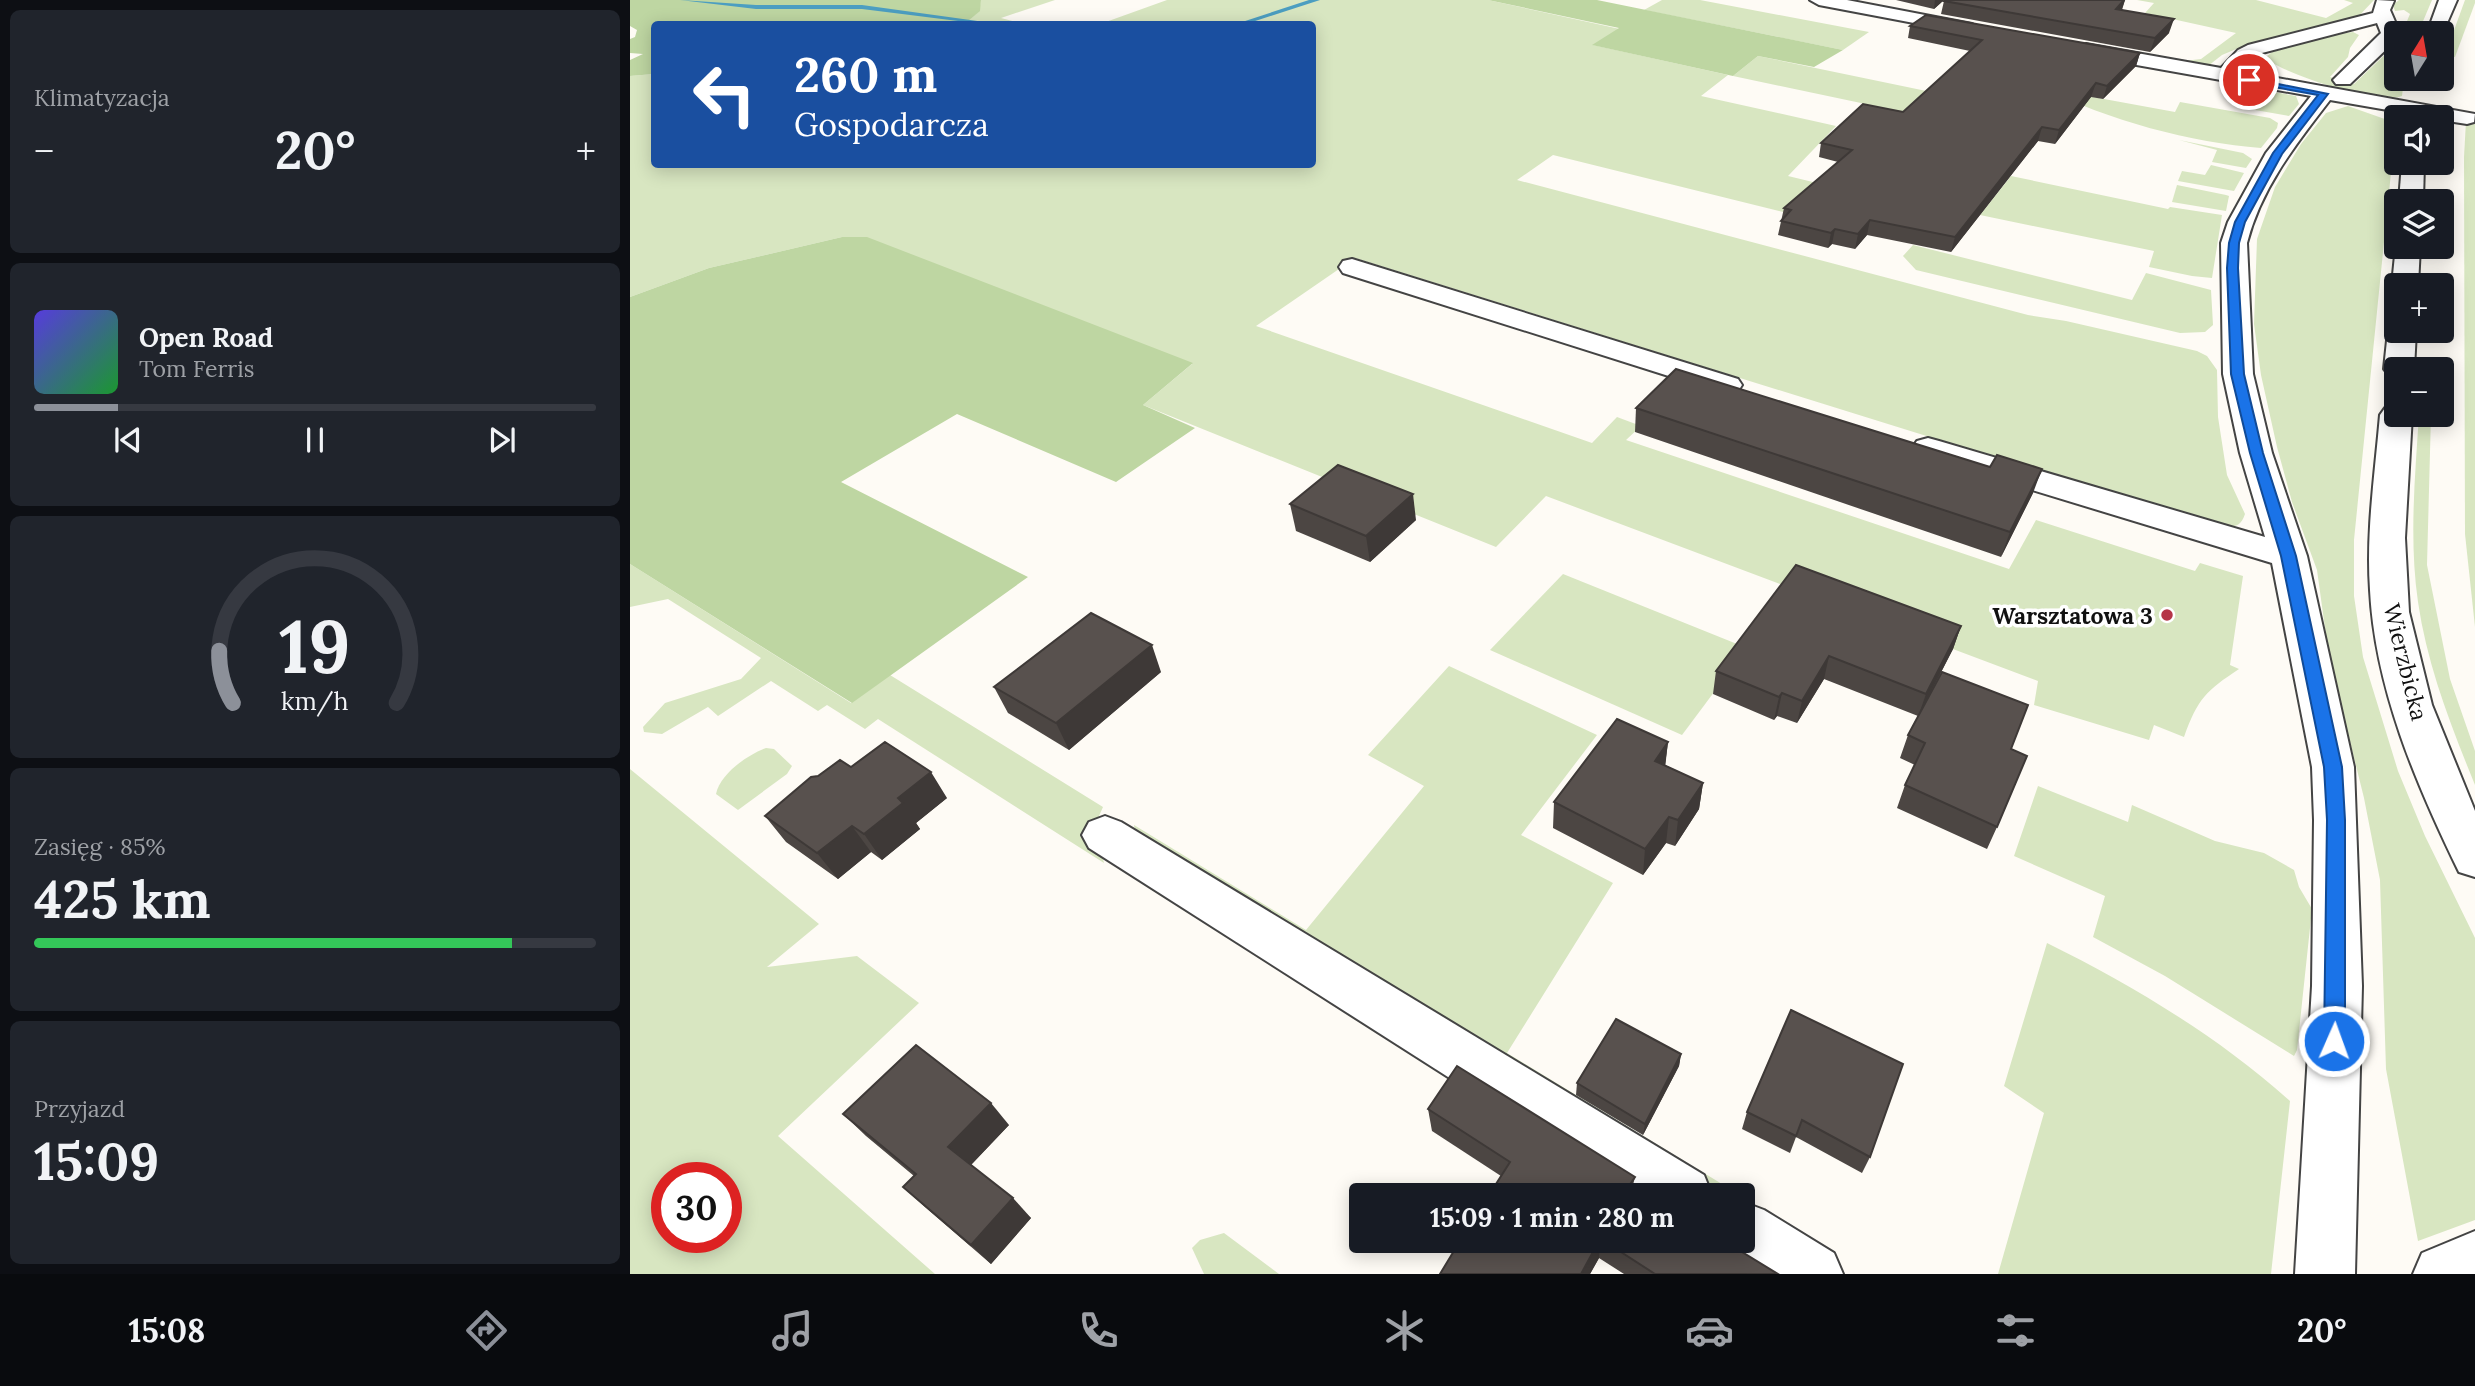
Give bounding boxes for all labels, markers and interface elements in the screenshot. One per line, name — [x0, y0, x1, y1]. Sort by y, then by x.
north arrow — [2384, 21, 2454, 91]
map controls — [2384, 21, 2454, 427]
text: 260 m — [794, 43, 937, 105]
icon: left — [679, 49, 770, 140]
pin — [2219, 50, 2279, 110]
icon: arrive — [2230, 61, 2268, 99]
text: Klimatyzacja — [34, 83, 170, 112]
text: Gospodarcza — [794, 104, 989, 145]
button: sound — [2384, 105, 2454, 175]
text: 20° — [275, 117, 355, 183]
text: − — [34, 127, 54, 175]
text: + — [576, 127, 596, 175]
button: layers — [2384, 189, 2454, 259]
button: + — [2384, 273, 2454, 343]
text: Open Road — [139, 321, 273, 354]
text: Tom Ferris — [139, 354, 254, 383]
button: − — [2384, 357, 2454, 427]
icon: previous — [109, 421, 147, 459]
icon: pause — [296, 421, 334, 459]
icon: next — [483, 421, 521, 459]
text: 19 — [279, 600, 351, 693]
place label: Warsztatowa 3 — [1992, 601, 2153, 630]
street label: Wierzbicka — [2377, 601, 2435, 724]
marker: Warsztatowa 3 — [2159, 607, 2175, 623]
text: km/h — [281, 685, 349, 717]
text: Zasięg · 85% — [34, 832, 166, 861]
text: 425 km — [34, 866, 211, 932]
position arrow — [2297, 1004, 2371, 1078]
text: Przyjazd — [34, 1094, 125, 1123]
text: 15:09 — [34, 1128, 159, 1194]
speed limit sign: 30 — [651, 1162, 742, 1253]
text: 15:09 · 1 min · 280 m — [1430, 1201, 1674, 1234]
icon: directions — [462, 1306, 511, 1355]
icon: music — [768, 1306, 817, 1355]
icon: phone — [1074, 1306, 1123, 1355]
icon: climate — [1380, 1306, 1429, 1355]
icon: car — [1685, 1306, 1734, 1355]
icon: filters — [1991, 1306, 2040, 1355]
text: 15:08 — [128, 1310, 205, 1351]
text: 20° — [2297, 1310, 2347, 1351]

